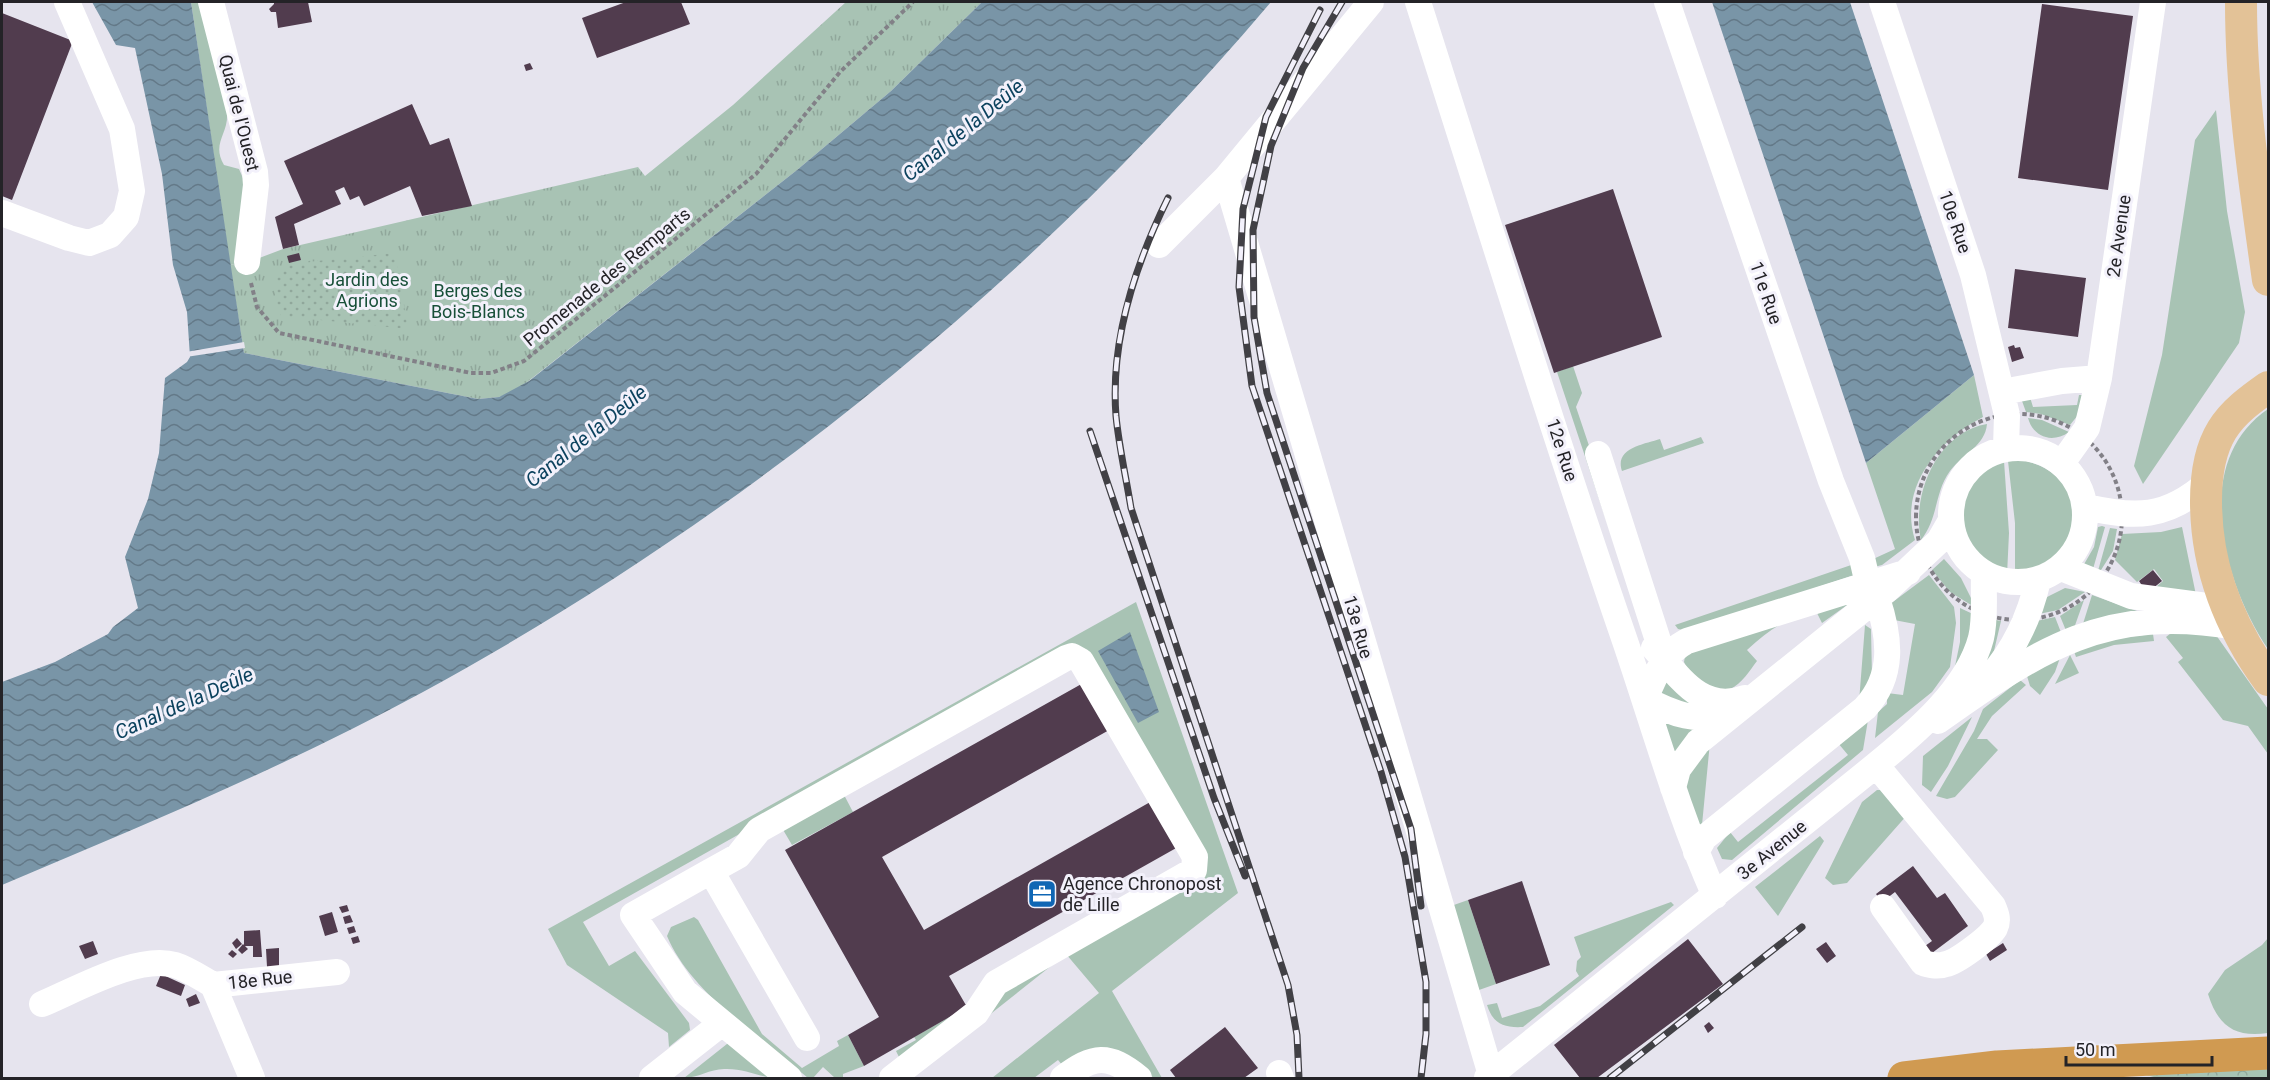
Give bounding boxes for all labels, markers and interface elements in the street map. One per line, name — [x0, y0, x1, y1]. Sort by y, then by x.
street label: Quai de l'Ouest — [215, 52, 264, 174]
water label: Canal de la Deûle — [898, 74, 1028, 186]
street label: 10e Rue — [1935, 188, 1976, 256]
street label: 2e Avenue — [2102, 193, 2135, 278]
street label: Promenade des Remparts — [519, 203, 694, 350]
street label: 11e Rue — [1746, 259, 1787, 327]
park label: Jardin des Agrions — [325, 269, 409, 311]
park label: Berges des Bois-Blancs — [431, 280, 525, 322]
water label: Canal de la Deûle — [521, 380, 651, 492]
street label: 12e Rue — [1542, 416, 1582, 484]
street label: 13e Rue — [1339, 593, 1378, 661]
water label: Canal de la Deûle — [111, 662, 257, 744]
street label: 3e Avenue — [1733, 815, 1811, 884]
place label: Agence Chronopost de Lille — [1063, 873, 1221, 915]
office icon: Agence Chronopost de Lille — [1026, 878, 1058, 910]
street label: 18e Rue — [227, 966, 293, 993]
scale bar — [2066, 1029, 2212, 1067]
text: 50 m — [2075, 1039, 2115, 1060]

